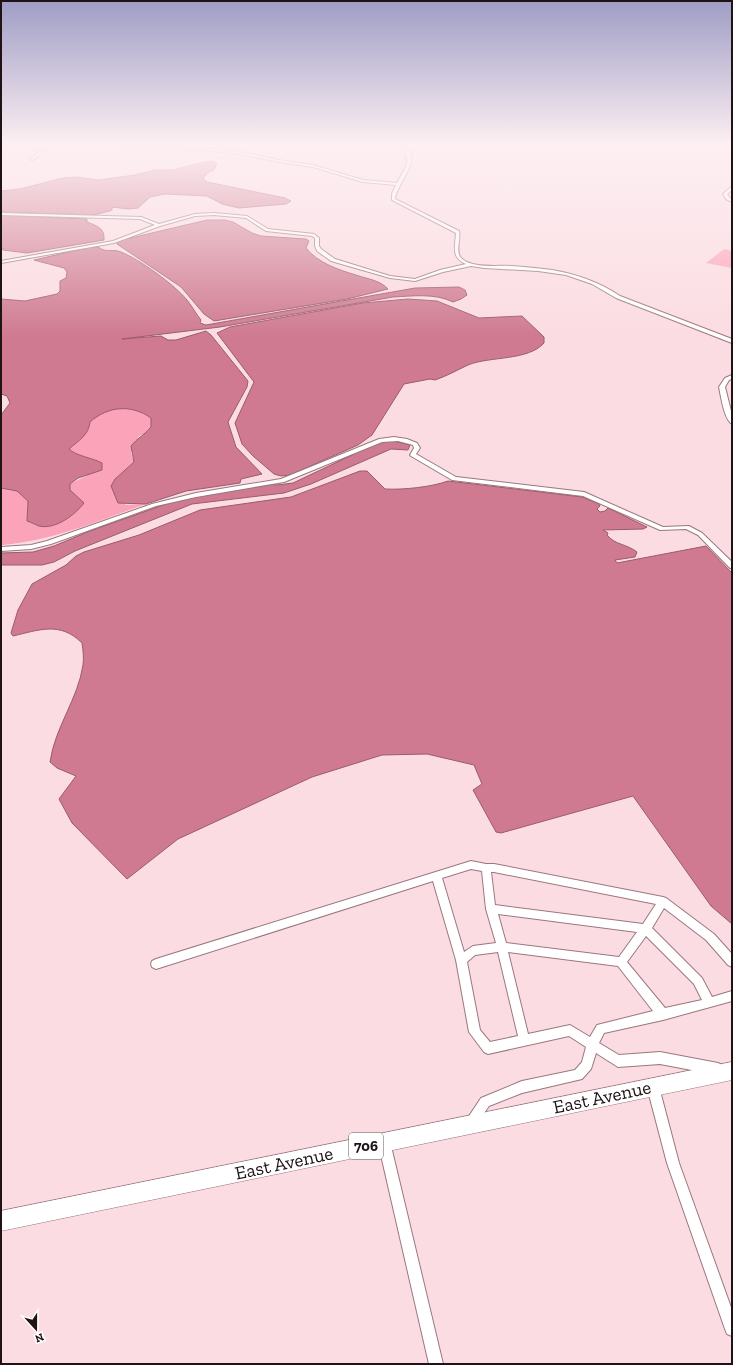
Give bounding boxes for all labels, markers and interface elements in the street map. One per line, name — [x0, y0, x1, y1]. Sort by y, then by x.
street label: East Avenue — [551, 1075, 653, 1119]
road number: 706 — [349, 1133, 383, 1159]
street label: East Avenue — [233, 1141, 335, 1185]
north arrow — [16, 1309, 56, 1349]
text: N — [33, 1330, 46, 1346]

